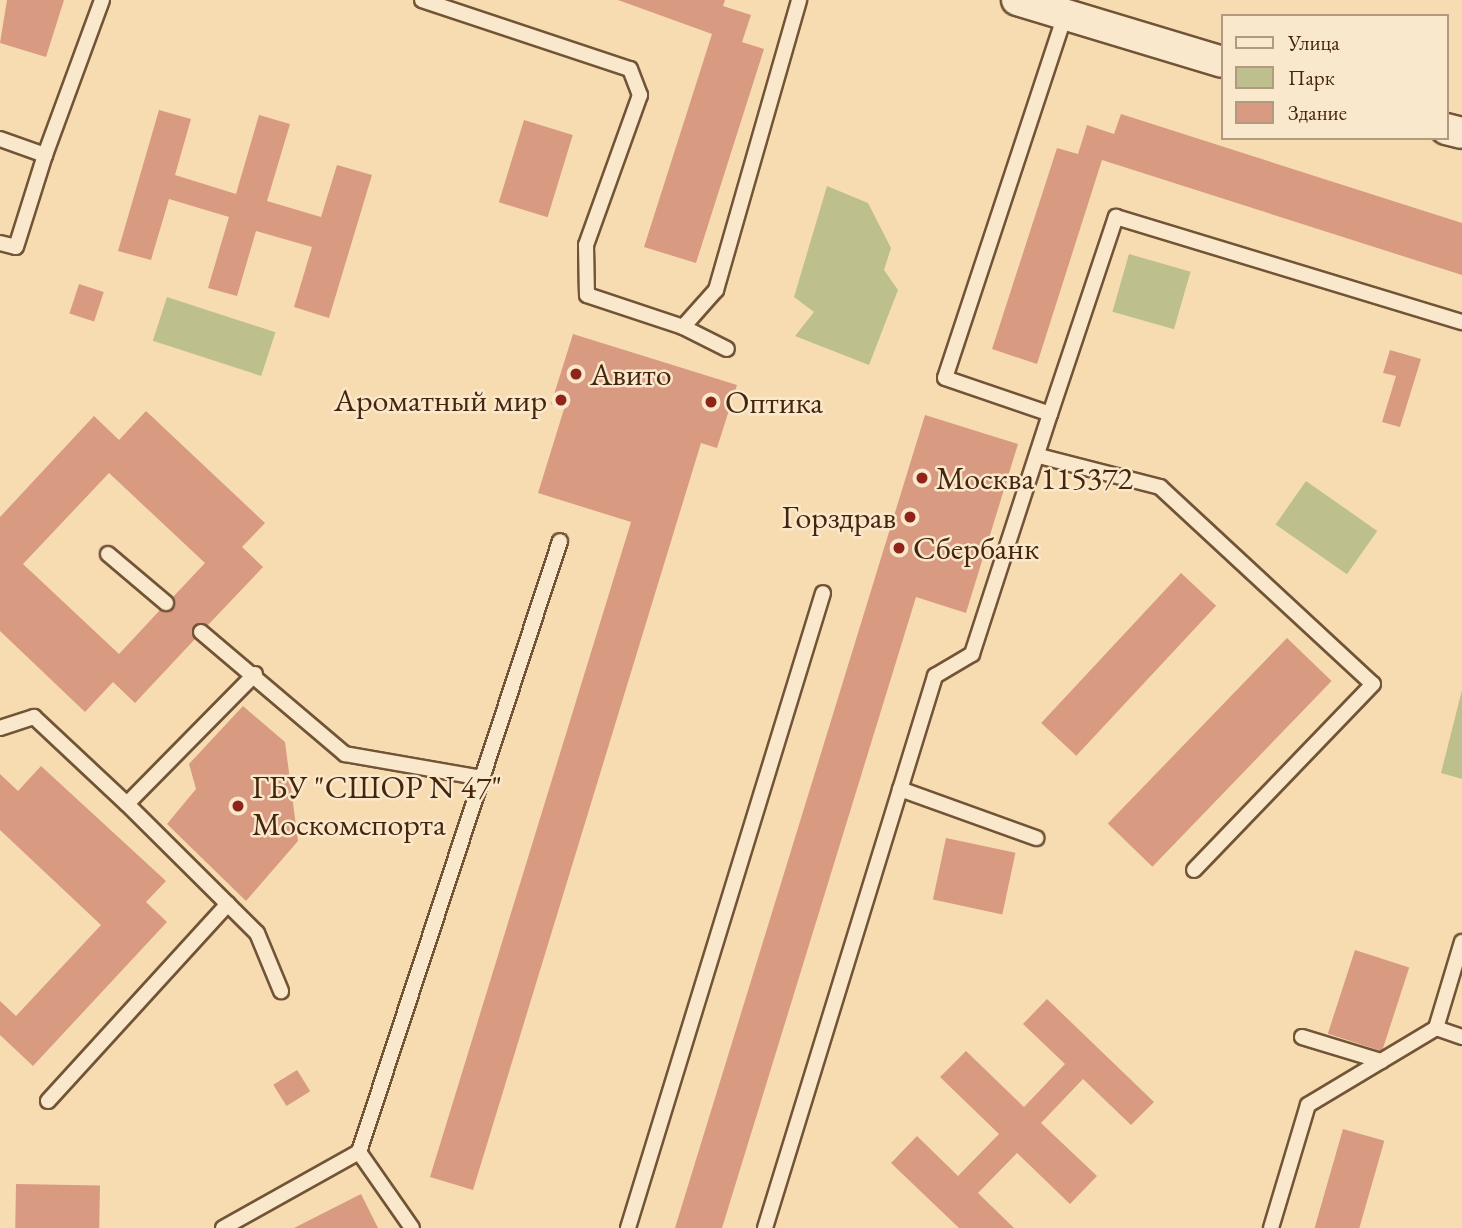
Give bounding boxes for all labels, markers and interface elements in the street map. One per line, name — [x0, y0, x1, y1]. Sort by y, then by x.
legend — [1220, 14, 1448, 140]
text: Улица — [1288, 29, 1340, 56]
text: Парк — [1288, 64, 1335, 91]
text: Здание — [1288, 99, 1347, 126]
place label: Авито — [590, 355, 672, 393]
marker: Авито — [568, 366, 584, 382]
place label: Ароматный мир — [334, 381, 547, 419]
place label: Оптика — [725, 383, 823, 421]
marker: Ароматный мир — [553, 392, 569, 408]
marker: Оптика — [703, 394, 719, 410]
place label: Москва 115372 — [936, 459, 1133, 497]
marker: Москва 115372 — [914, 470, 930, 486]
place label: Горздрав — [782, 498, 896, 536]
marker: Горздрав — [902, 509, 918, 525]
place label: Сбербанк — [913, 529, 1039, 567]
marker: Сбербанк — [891, 540, 907, 556]
place label: ГБУ "СШОР N 47" Москомспорта — [252, 769, 502, 844]
marker: ГБУ "СШОР N 47" Москомспорта — [230, 798, 246, 814]

